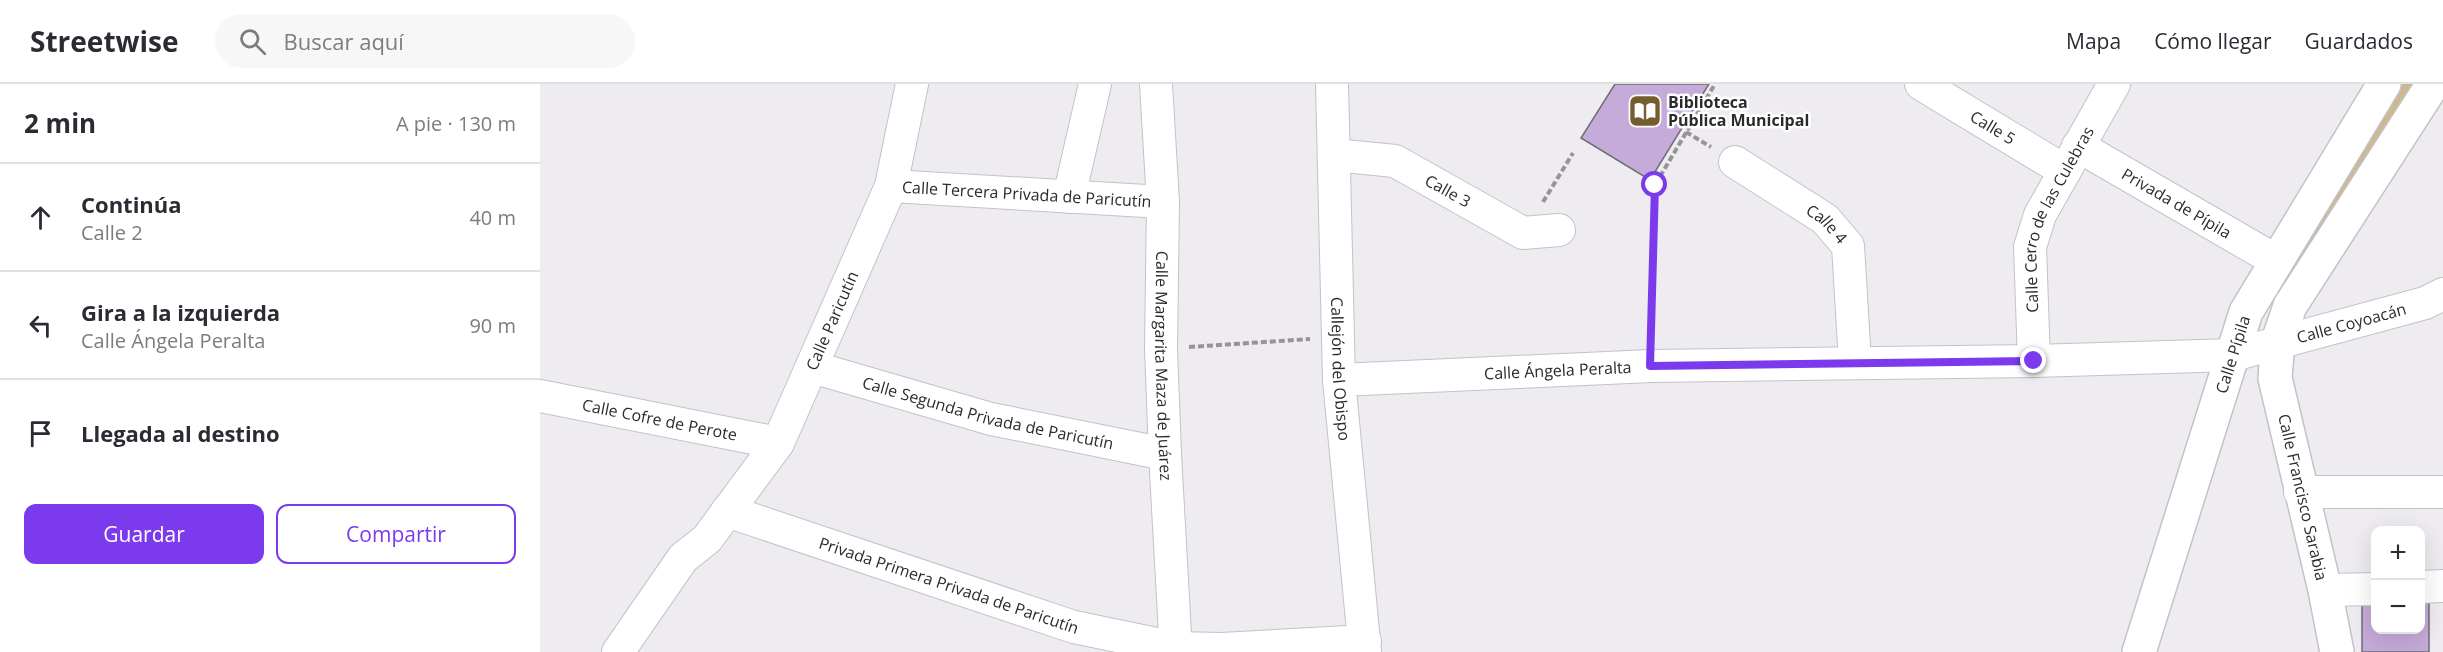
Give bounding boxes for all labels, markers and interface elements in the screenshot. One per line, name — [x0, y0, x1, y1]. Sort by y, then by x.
search box — [215, 14, 635, 68]
text: Streetwise — [30, 22, 179, 60]
icon: search — [236, 25, 269, 58]
text: Buscar aquí — [284, 26, 404, 56]
text: Mapa — [2066, 27, 2121, 55]
text: Cómo llegar — [2154, 27, 2272, 55]
text: Guardados — [2305, 27, 2413, 55]
place label: Biblioteca Pública Municipal — [1668, 91, 1809, 131]
library icon: Biblioteca Pública Municipal — [1627, 93, 1663, 129]
text: 2 min — [24, 105, 96, 141]
street label: Calle 5 — [1966, 105, 2020, 150]
text: A pie · 130 m — [396, 110, 516, 137]
street label: Calle Cerro de las Culebras — [2019, 122, 2099, 313]
street label: Privada de Pípila — [2118, 163, 2236, 244]
street label: Calle 3 — [1421, 169, 1475, 212]
route start — [1641, 171, 1667, 197]
street label: Calle Tercera Privada de Paricutín — [901, 176, 1152, 212]
text: Continúa — [81, 189, 182, 219]
street label: Calle 4 — [1802, 199, 1852, 248]
icon: ahead — [24, 201, 57, 234]
text: 40 m — [469, 204, 516, 231]
text: Calle 2 — [81, 219, 143, 246]
street label: Calle Margarita Maza de Juárez — [1150, 251, 1177, 481]
street label: Calle Paricutín — [800, 267, 863, 374]
text: Gira a la izquierda — [81, 297, 280, 327]
street label: Callejón del Obispo — [1326, 297, 1356, 442]
street label: Calle Coyoacán — [2294, 298, 2409, 348]
icon: left — [24, 309, 57, 342]
text: 90 m — [469, 312, 516, 339]
street label: Calle Pípila — [2210, 313, 2255, 396]
text: Calle Ángela Peralta — [81, 327, 265, 354]
route end — [2020, 347, 2046, 373]
street label: Calle Ángela Peralta — [1484, 356, 1632, 384]
street label: Calle Segunda Privada de Paricutín — [860, 371, 1115, 454]
street label: Calle Cofre de Perote — [580, 394, 739, 446]
street label: Calle Francisco Sarabia — [2273, 412, 2333, 582]
icon: arrive — [24, 417, 57, 450]
text: Llegada al destino — [81, 418, 280, 448]
button: Guardar — [24, 504, 264, 564]
button: Compartir — [276, 504, 516, 564]
map controls — [2371, 526, 2425, 634]
button: + — [2371, 526, 2425, 580]
street label: Privada Primera Privada de Paricutín — [816, 532, 1082, 639]
button: − — [2371, 580, 2425, 634]

